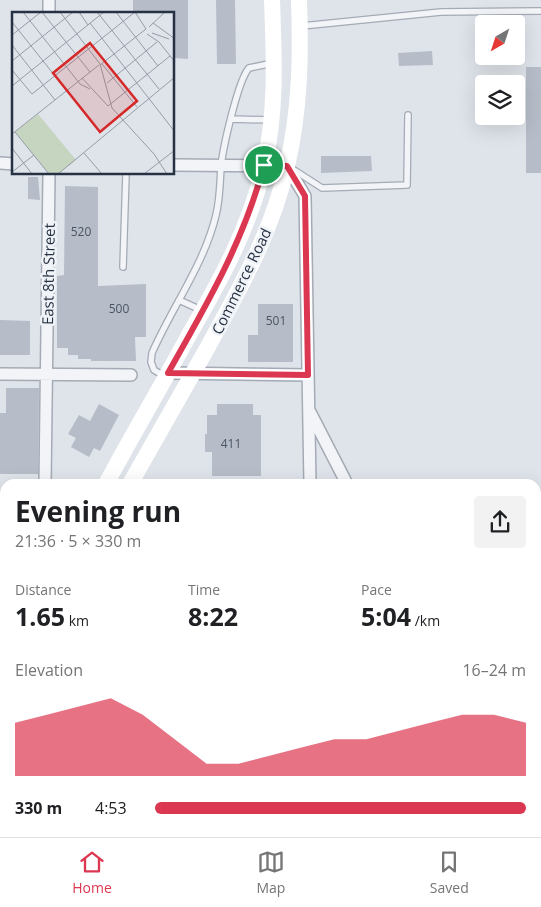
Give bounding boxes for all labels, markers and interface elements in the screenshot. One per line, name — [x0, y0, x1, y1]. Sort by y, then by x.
inset map — [12, 12, 175, 175]
north arrow — [475, 15, 525, 65]
map controls — [475, 15, 525, 125]
button: layers — [475, 75, 525, 125]
pin — [243, 144, 285, 186]
icon: arrive — [250, 151, 278, 179]
street label: East 8th Street — [37, 223, 59, 325]
house number: 520 — [71, 223, 91, 240]
street label: Commerce Road — [207, 224, 275, 338]
house number: 500 — [109, 300, 129, 317]
house number: 501 — [266, 312, 286, 329]
house number: 411 — [221, 435, 241, 452]
text: Evening run — [15, 492, 181, 530]
button: share — [474, 496, 526, 548]
text: 21:36 · 5 × 330 m — [15, 530, 141, 552]
text: Distance — [15, 580, 71, 599]
text: Time — [188, 580, 220, 599]
text: Pace — [361, 580, 392, 599]
text: 1.65 — [15, 599, 65, 633]
text: 8:22 — [188, 599, 238, 633]
text: 5:04 — [361, 599, 411, 633]
text: km — [65, 611, 89, 630]
text: /km — [411, 611, 440, 630]
text: Elevation — [15, 659, 83, 681]
text: 16–24 m — [462, 659, 526, 681]
text: 330 m — [15, 797, 62, 819]
text: 4:53 — [95, 797, 127, 819]
tab: Home — [72, 848, 112, 897]
tab: Map — [256, 848, 285, 897]
tab: Saved — [430, 848, 469, 897]

